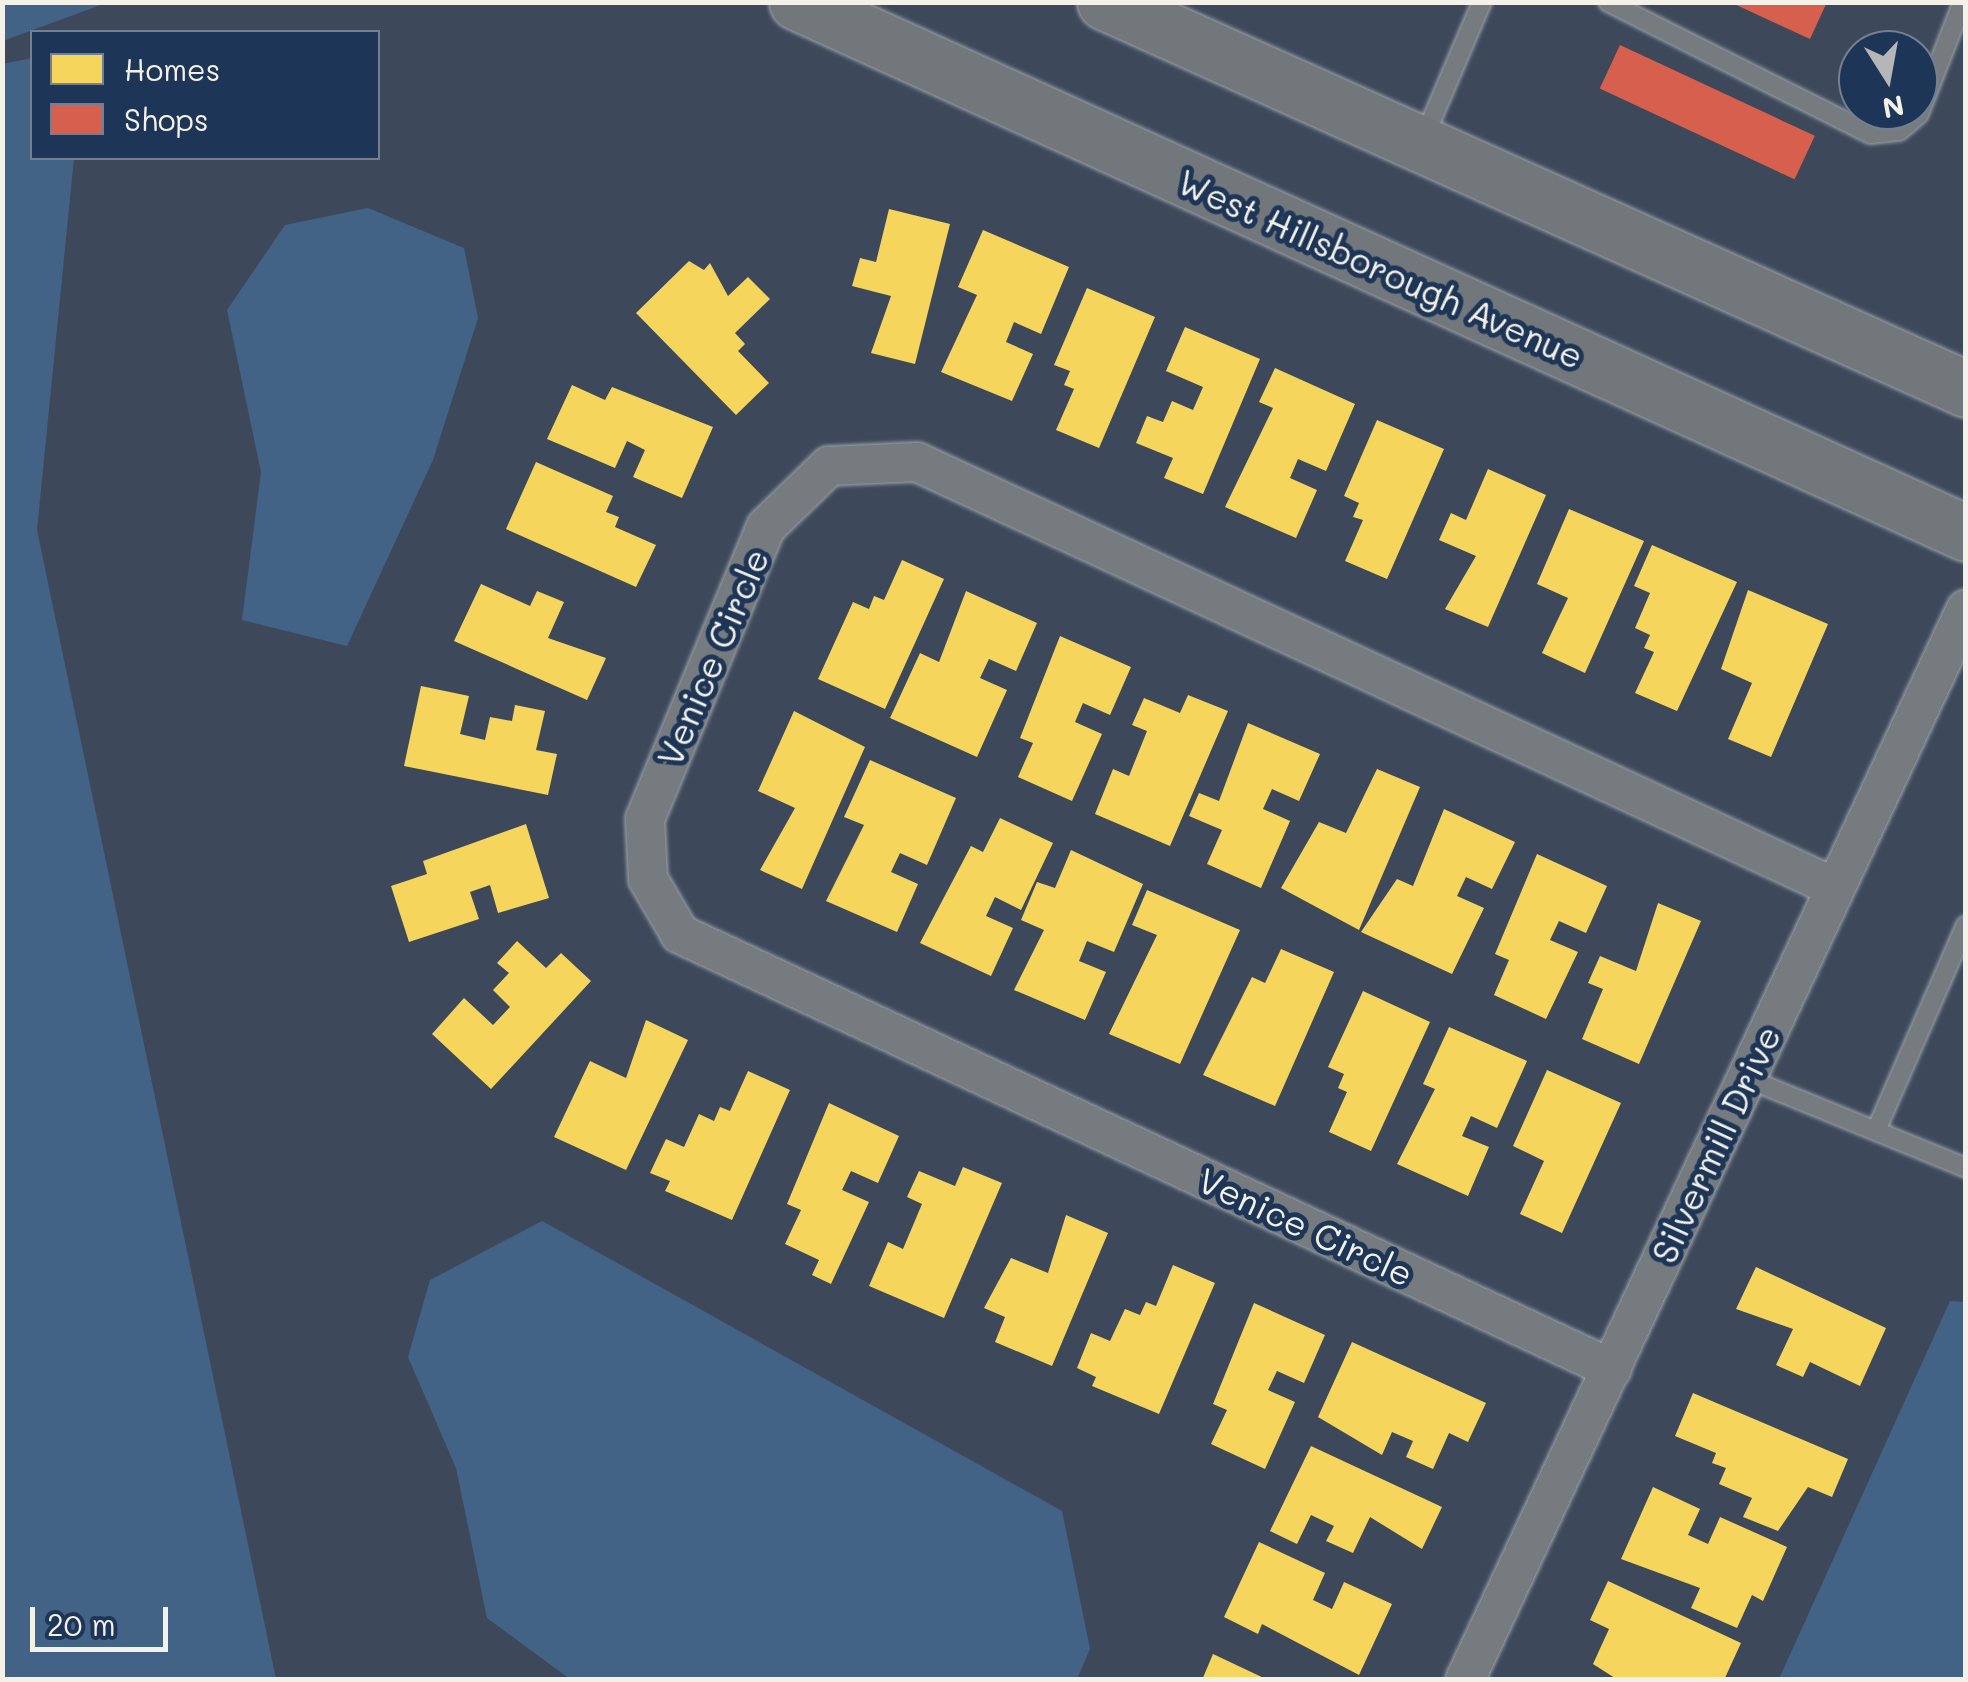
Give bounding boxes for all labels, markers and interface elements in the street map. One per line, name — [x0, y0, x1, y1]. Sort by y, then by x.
legend — [30, 30, 380, 160]
north arrow — [1838, 30, 1938, 130]
text: Homes — [124, 49, 220, 89]
text: N — [1879, 88, 1907, 127]
text: Shops — [124, 99, 209, 139]
street label: West Hillsborough Avenue — [1172, 160, 1590, 376]
street label: Venice Circle — [647, 542, 777, 772]
street label: Silvermill Drive — [1642, 1019, 1788, 1269]
street label: Venice Circle — [1192, 1158, 1420, 1294]
scale bar — [35, 1587, 172, 1649]
text: 20 m — [47, 1604, 116, 1644]

